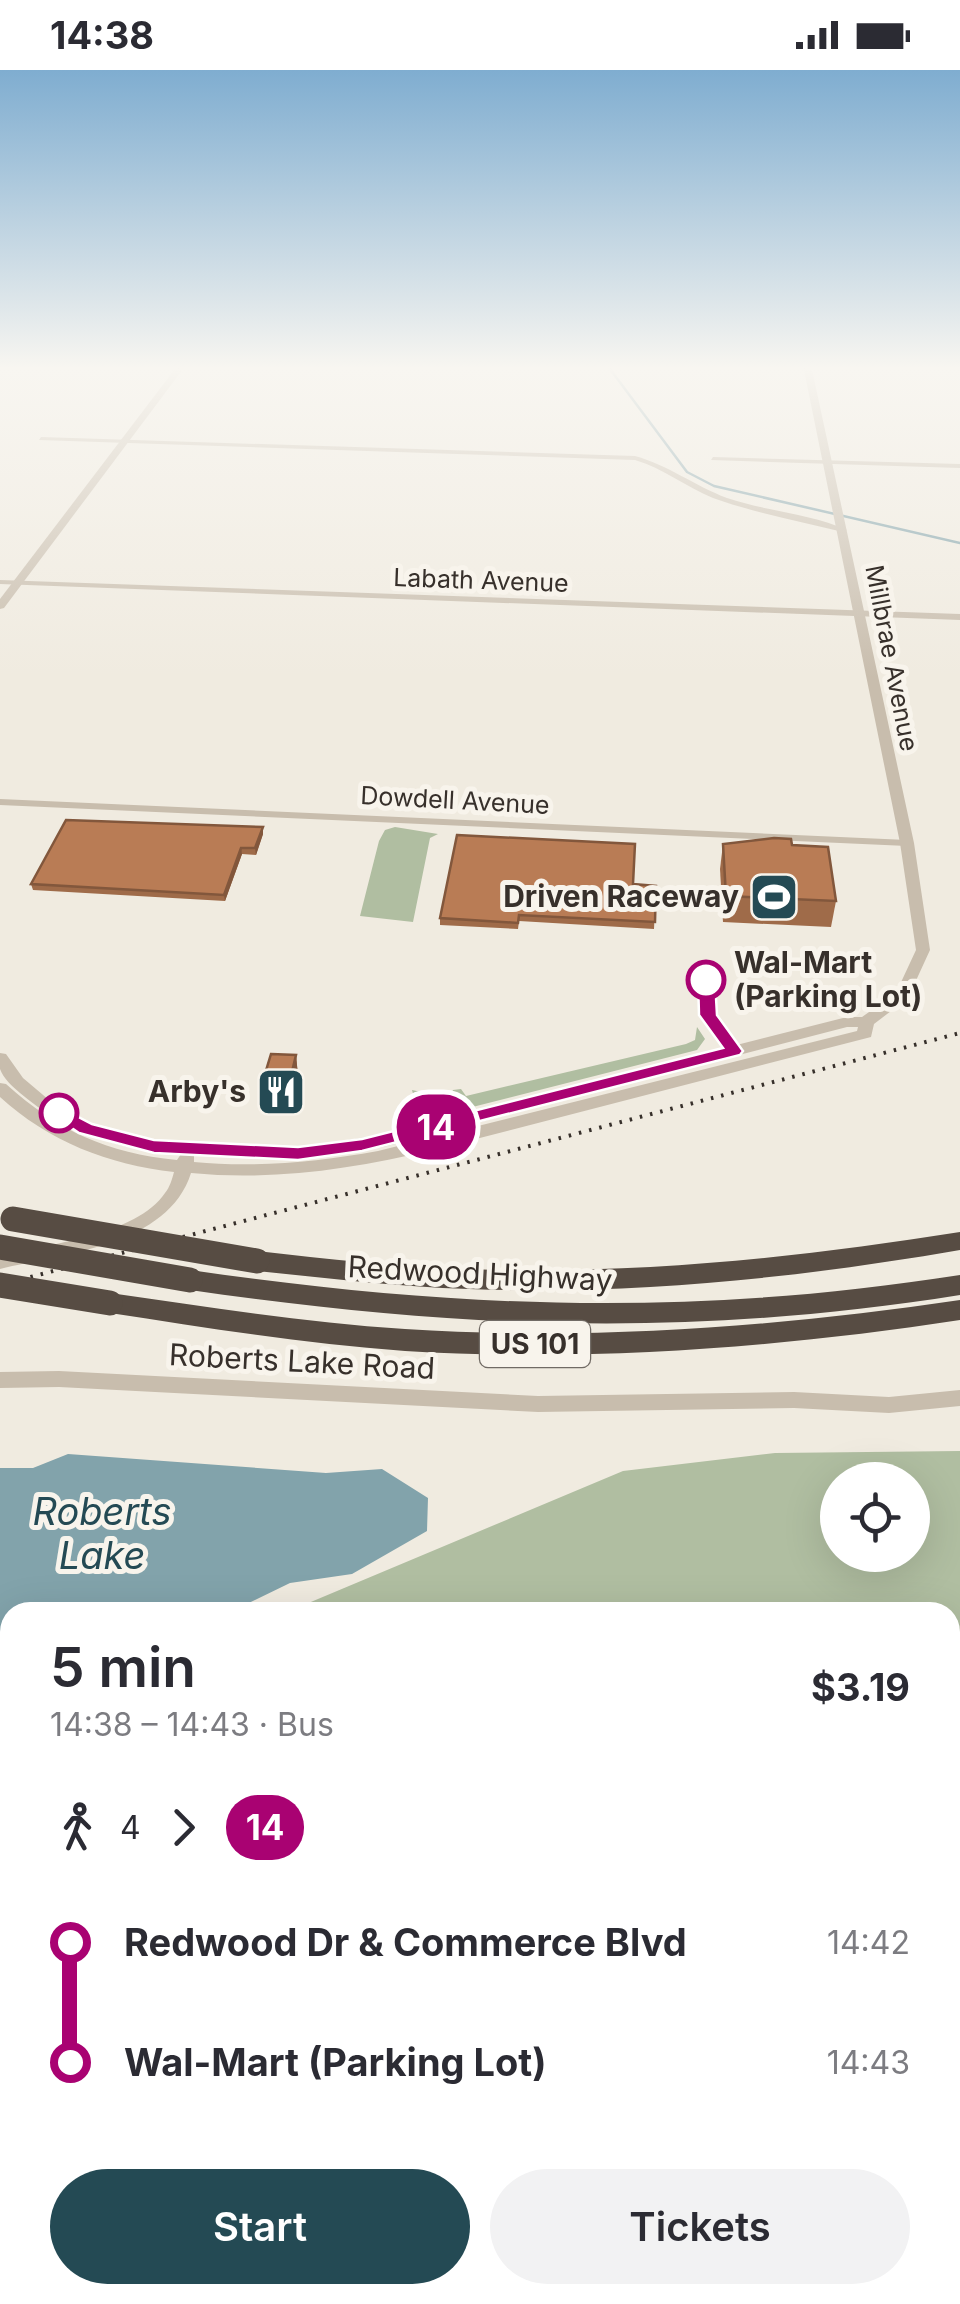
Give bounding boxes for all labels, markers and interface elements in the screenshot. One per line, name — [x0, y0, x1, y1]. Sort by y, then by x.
text: 14:38 — [50, 12, 154, 58]
street label: Labath Avenue — [393, 562, 569, 598]
street label: Millbrae Avenue — [859, 562, 925, 754]
street label: Dowdell Avenue — [360, 780, 550, 820]
sports icon: Driven Raceway — [748, 871, 800, 923]
place label: Driven Raceway — [503, 878, 739, 914]
place label: Wal-Mart (Parking Lot) — [734, 944, 922, 1014]
marker: Wal-Mart (Parking Lot) — [687, 961, 725, 999]
restaurant icon: Arby's — [255, 1066, 307, 1118]
place label: Arby's — [148, 1073, 246, 1109]
unlabelled marker — [40, 1094, 78, 1132]
line badge: 14 — [391, 1094, 481, 1160]
text: 14 — [417, 1106, 455, 1148]
street label: Redwood Highway — [347, 1248, 613, 1298]
road number: US 101 — [480, 1321, 590, 1367]
street label: Roberts Lake Road — [168, 1336, 436, 1386]
map controls — [820, 1462, 930, 1572]
button: locate — [820, 1462, 930, 1572]
water label: Roberts Lake — [33, 1488, 171, 1578]
text: 5 min — [50, 1634, 196, 1700]
text: $3.19 — [811, 1664, 910, 1710]
text: 14:38 – 14:43 · Bus — [50, 1705, 334, 1744]
icon: walk — [50, 1800, 105, 1855]
icon: forward — [156, 1800, 211, 1855]
text: 14 — [246, 1806, 284, 1848]
text: 4 — [120, 1808, 141, 1847]
text: Redwood Dr & Commerce Blvd — [124, 1919, 687, 1965]
text: 14:42 — [827, 1923, 910, 1962]
text: Wal-Mart (Parking Lot) — [124, 2039, 547, 2085]
text: 14:43 — [827, 2043, 910, 2082]
button: Start — [50, 2169, 470, 2284]
button: Tickets — [490, 2169, 910, 2284]

